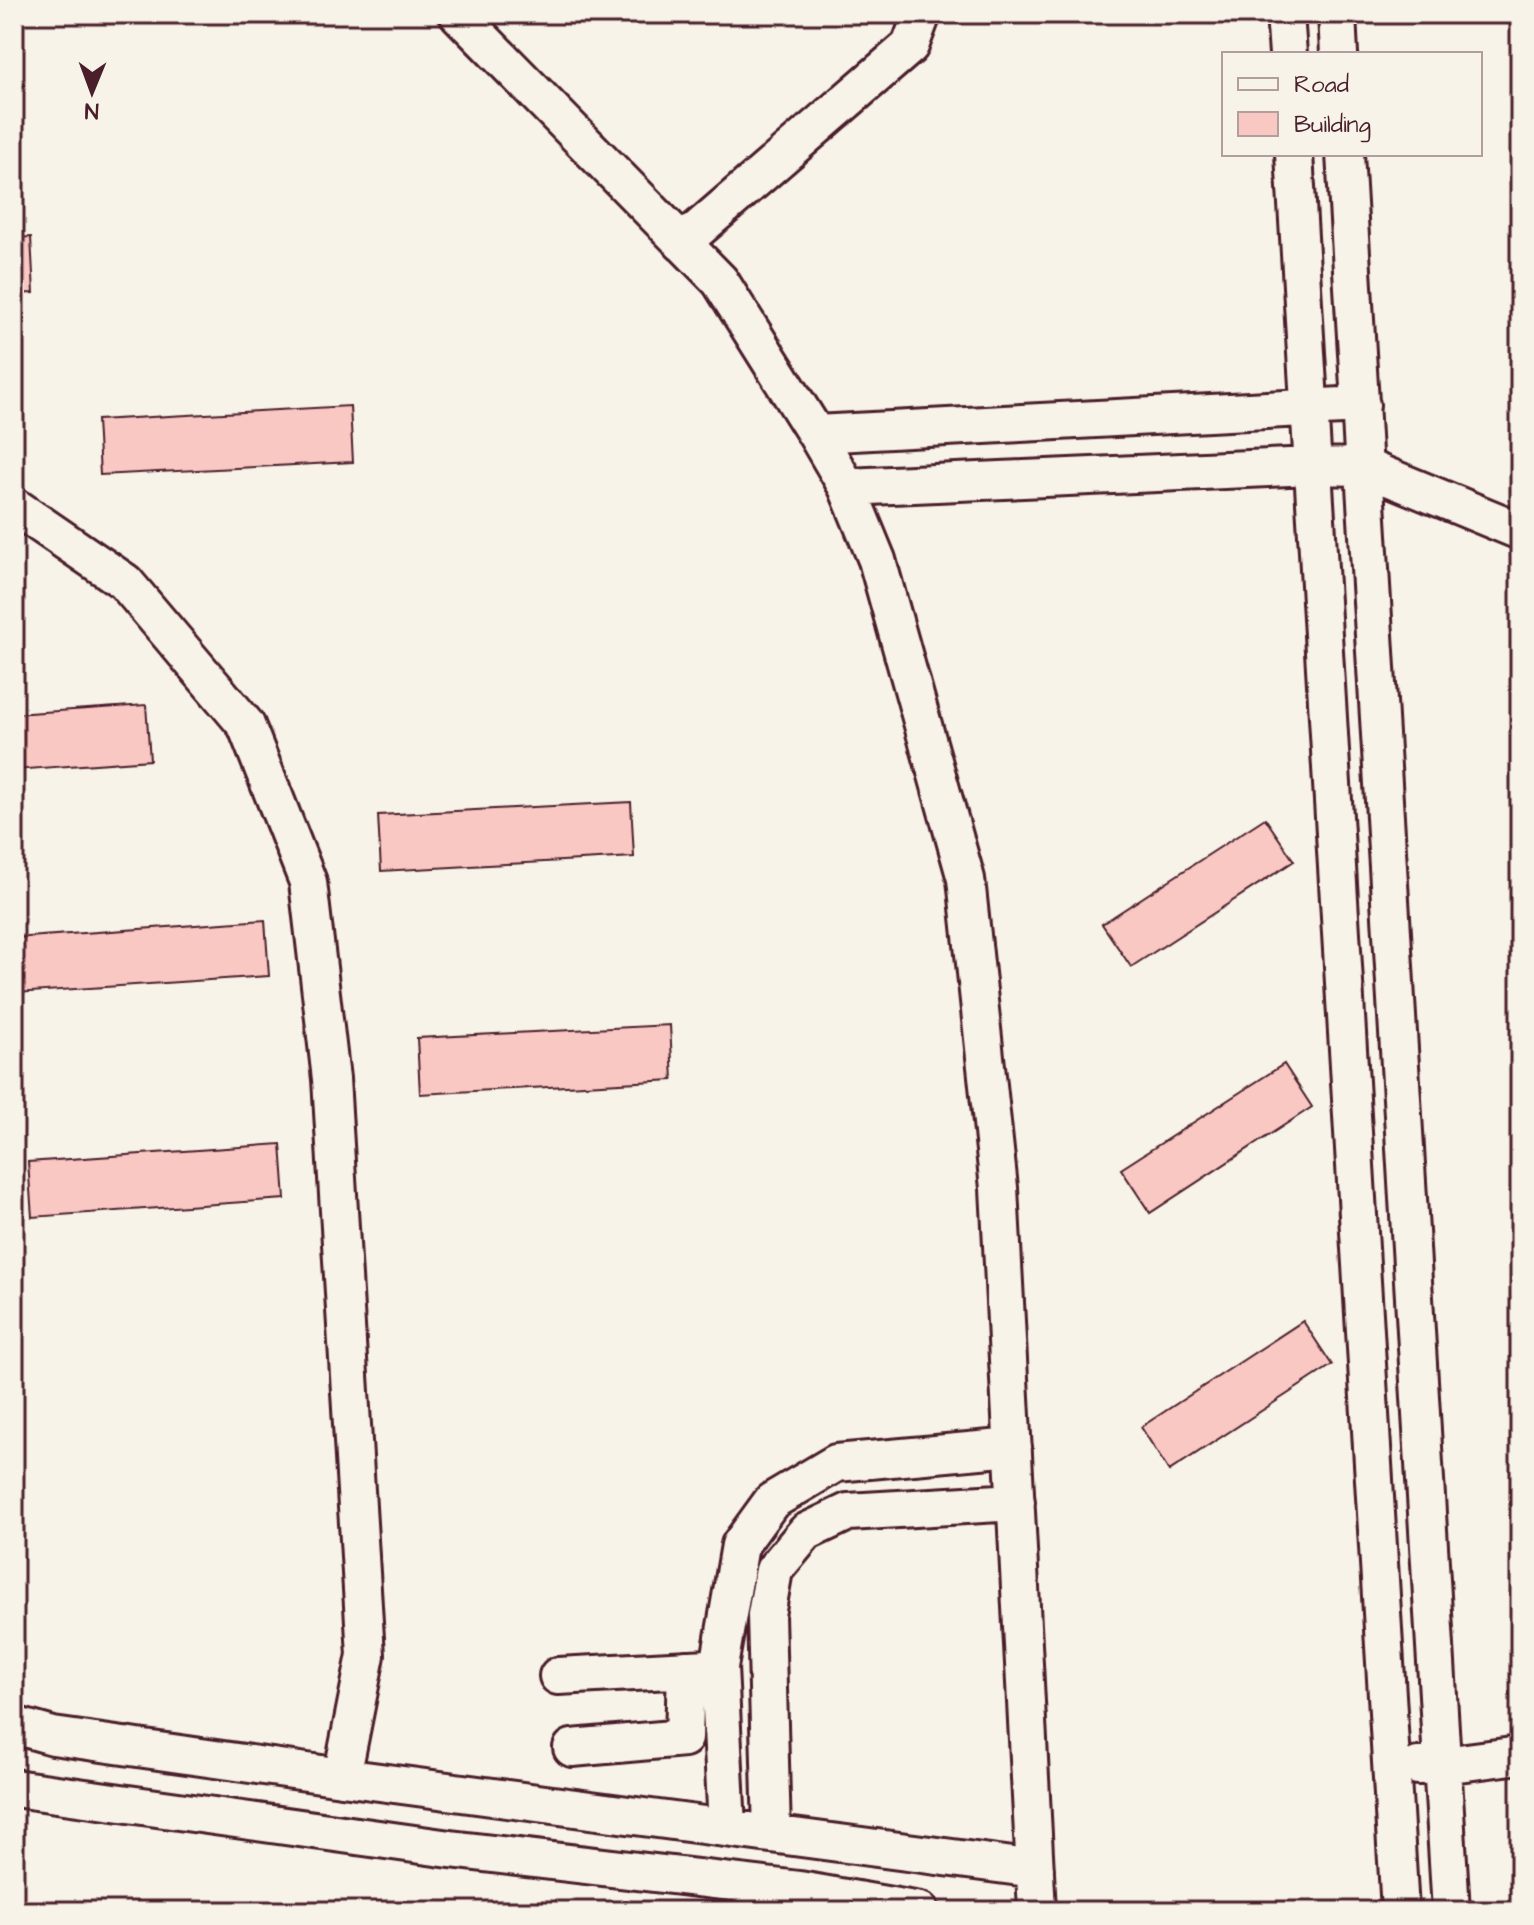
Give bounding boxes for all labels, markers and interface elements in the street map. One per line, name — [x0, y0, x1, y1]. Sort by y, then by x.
north arrow — [52, 52, 132, 132]
legend — [1222, 52, 1482, 156]
text: Road — [1294, 68, 1349, 102]
text: N — [84, 95, 99, 126]
text: Building — [1294, 108, 1371, 143]

